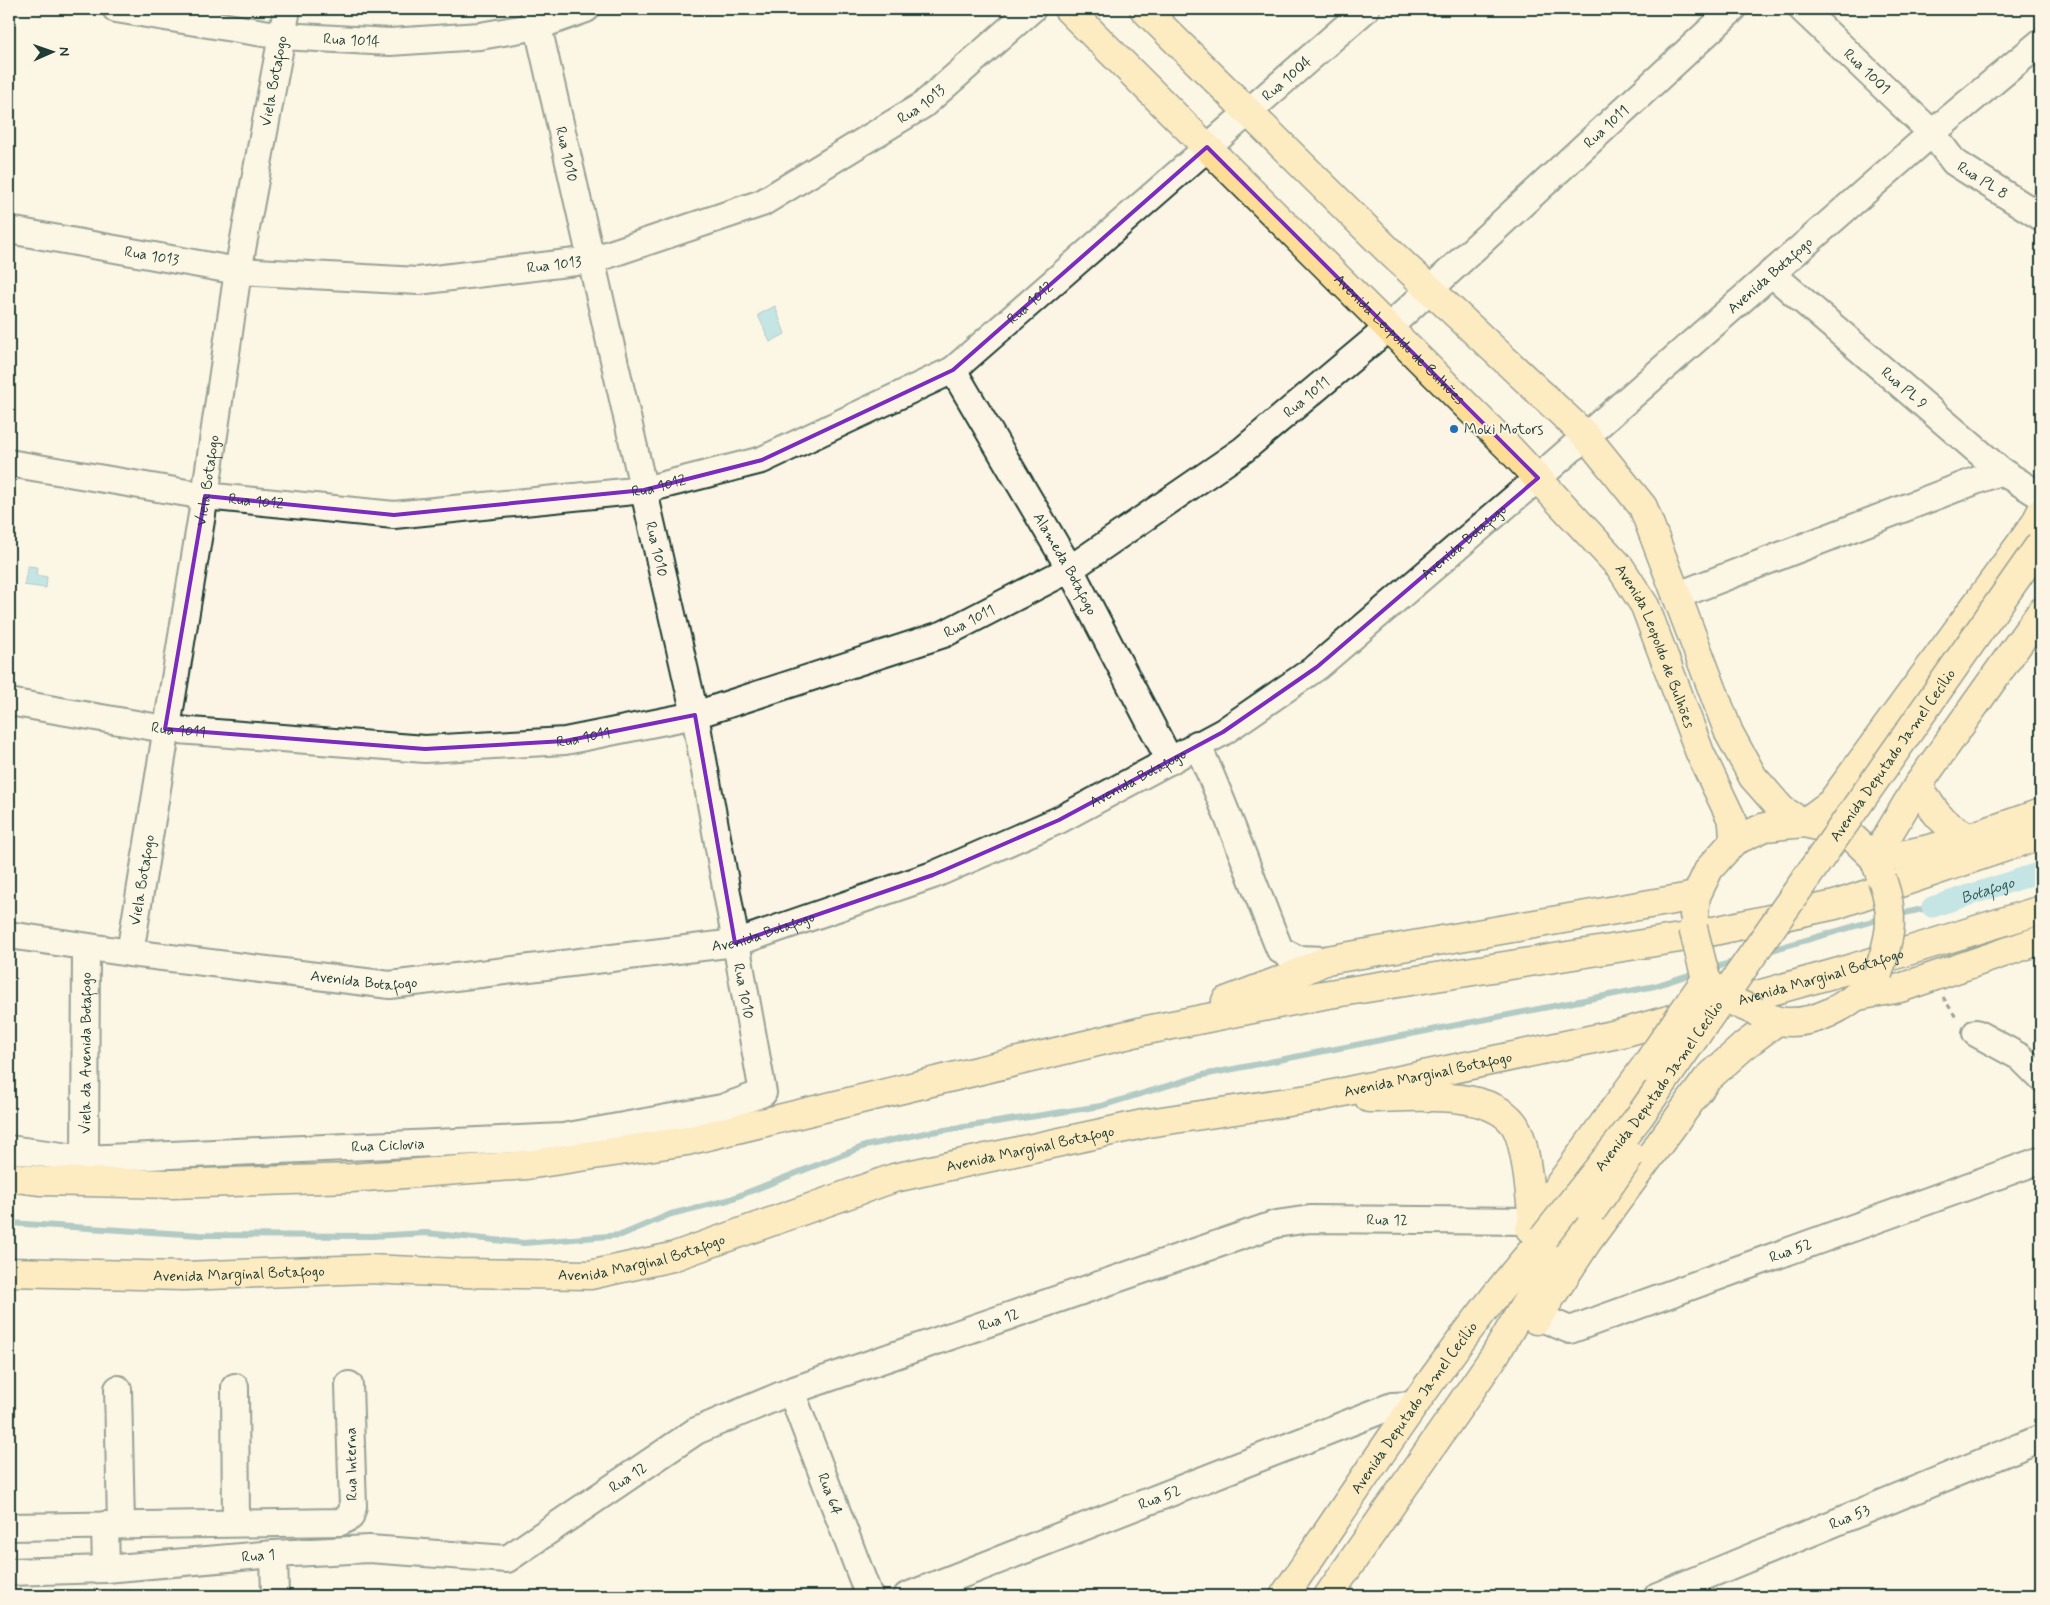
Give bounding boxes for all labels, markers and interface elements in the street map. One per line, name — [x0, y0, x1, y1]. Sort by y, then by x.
north arrow — [28, 28, 78, 78]
street label: Rua 1014 — [323, 29, 381, 52]
street label: Viela Botafogo — [256, 34, 293, 128]
street label: Rua 1001 — [1839, 45, 1894, 99]
text: N — [55, 47, 73, 57]
street label: Rua 1004 — [1258, 52, 1317, 106]
street label: Rua 1013 — [894, 81, 950, 129]
street label: Rua 1011 — [1580, 101, 1634, 153]
street label: Rua 1010 — [550, 124, 582, 184]
street label: Rua PL 8 — [1953, 158, 2011, 204]
street label: Avenida Botafogo — [1723, 233, 1817, 319]
street label: Rua 1013 — [123, 242, 181, 271]
street label: Rua 1013 — [526, 252, 583, 279]
street label: Avenida Leopoldo de Bulhões — [1329, 270, 1469, 410]
street label: Rua 1012 — [1003, 278, 1058, 329]
street label: Rua PL 9 — [1876, 363, 1931, 414]
street label: Rua 1011 — [1279, 372, 1334, 423]
place label: Moki Motors — [1464, 420, 1544, 440]
marker: Moki Motors — [1448, 423, 1460, 435]
street label: Viela Botafogo — [191, 434, 225, 527]
street label: Rua 1012 — [630, 471, 688, 502]
street label: Rua 1012 — [227, 489, 284, 515]
street label: Avenida Botafogo — [1417, 500, 1512, 585]
street label: Alameda Botafogo — [1028, 509, 1101, 619]
street label: Rua 1010 — [640, 519, 672, 579]
street label: Avenida Leopoldo de Bulhões — [1610, 561, 1699, 732]
street label: Rua 1011 — [941, 600, 999, 643]
street label: Avenida Deputado Jamel Cecílio — [1826, 665, 1961, 846]
street label: Rua 1011 — [150, 718, 207, 743]
street label: Rua 1011 — [556, 723, 612, 752]
street label: Avenida Botafogo — [1086, 744, 1190, 813]
street label: Viela Botafogo — [126, 833, 160, 927]
water label: Botafogo — [1958, 872, 2018, 909]
street label: Avenida Botafogo — [711, 907, 818, 957]
street label: Avenida Marginal Botafogo — [1736, 944, 1906, 1011]
street label: Rua 1010 — [728, 962, 758, 1021]
street label: Avenida Botafogo — [309, 966, 419, 997]
street label: Viela da Avenida Botafogo — [76, 972, 99, 1134]
street label: Avenida Deputado Jamel Cecílio — [1591, 997, 1728, 1176]
street label: Avenida Marginal Botafogo — [1342, 1048, 1514, 1103]
street label: Avenida Marginal Botafogo — [944, 1122, 1116, 1177]
street label: Rua Ciclovia — [351, 1134, 425, 1158]
street label: Rua 12 — [1366, 1211, 1408, 1231]
street label: Avenida Marginal Botafogo — [558, 1230, 728, 1286]
street label: Rua 52 — [1767, 1234, 1815, 1268]
street label: Avenida Marginal Botafogo — [153, 1262, 325, 1287]
street label: Rua 12 — [976, 1304, 1022, 1337]
street label: Avenida Deputado Jamel Cecílio — [1347, 1318, 1483, 1498]
street label: Rua Interna — [341, 1427, 363, 1501]
street label: Rua 12 — [605, 1458, 651, 1498]
street label: Rua 64 — [812, 1470, 846, 1518]
street label: Rua 52 — [1136, 1481, 1184, 1515]
street label: Rua 53 — [1826, 1500, 1873, 1535]
street label: Rua 1 — [241, 1545, 276, 1568]

